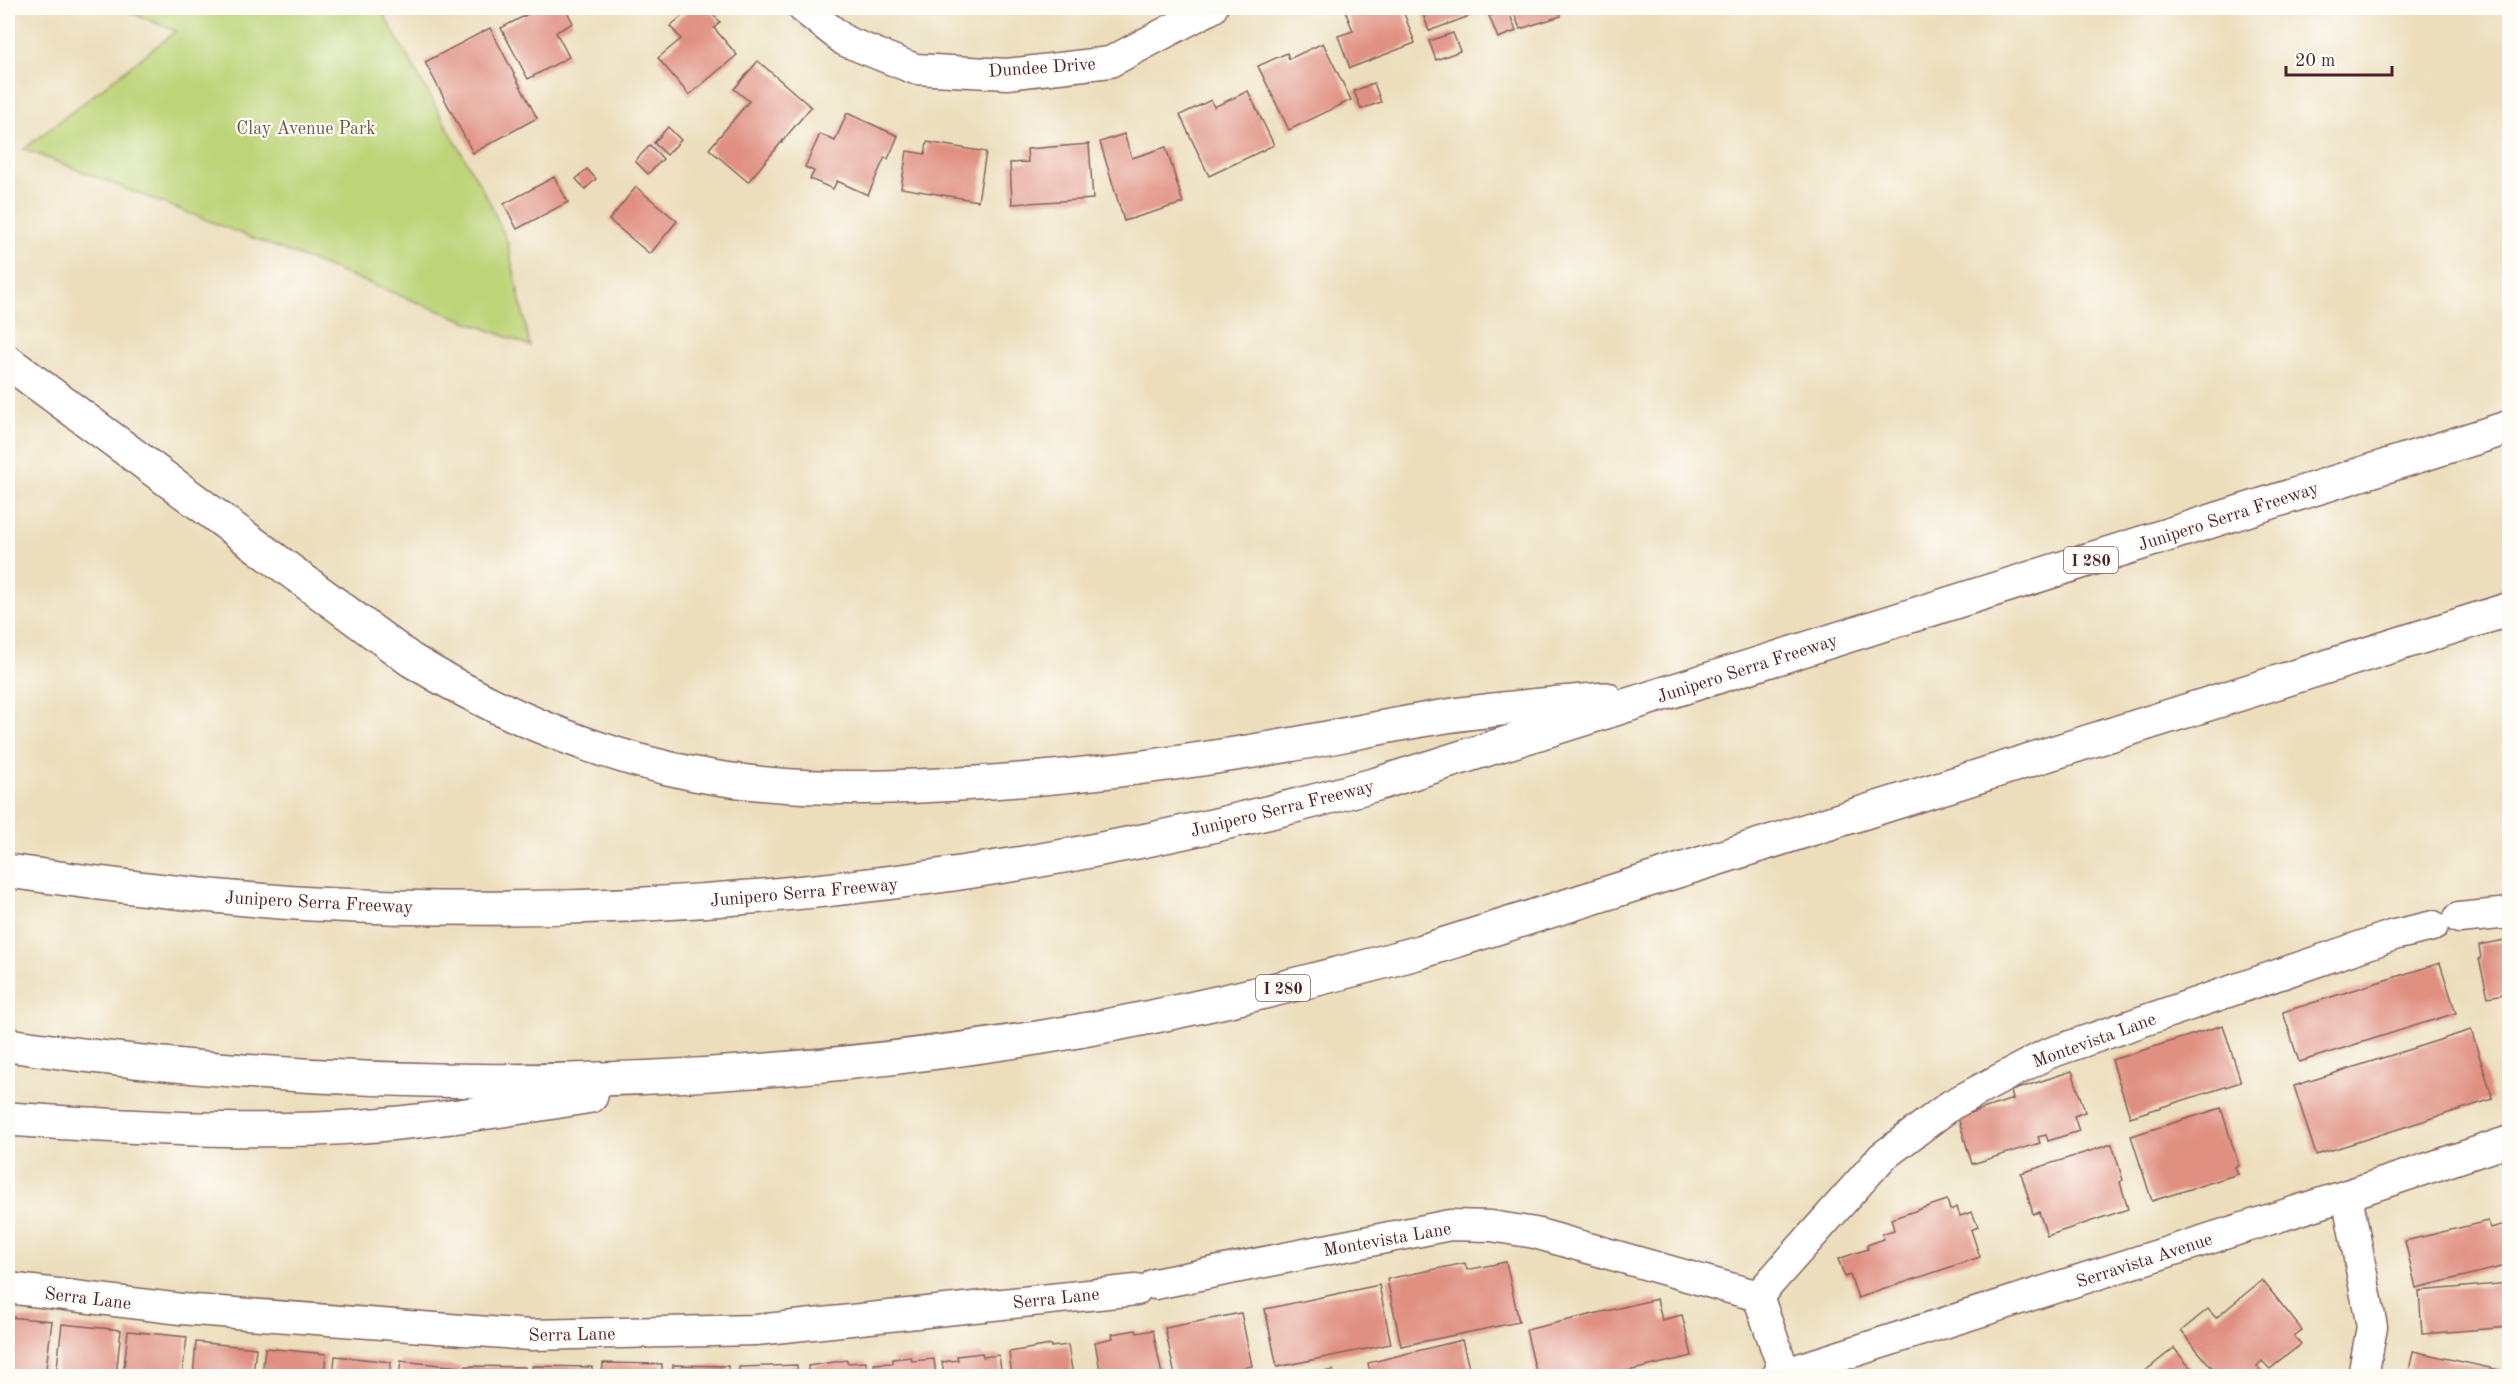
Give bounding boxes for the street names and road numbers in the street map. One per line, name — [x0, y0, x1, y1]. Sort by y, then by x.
street label: Dundee Drive — [988, 55, 1096, 81]
street label: Junipero Serra Freeway — [2136, 479, 2321, 555]
road number: I 280 — [2064, 547, 2118, 573]
street label: Junipero Serra Freeway — [1655, 631, 1840, 707]
street label: Junipero Serra Freeway — [1189, 777, 1376, 841]
street label: Junipero Serra Freeway — [709, 876, 899, 910]
street label: Junipero Serra Freeway — [224, 889, 414, 917]
road number: I 280 — [1256, 975, 1310, 1001]
street label: Montevista Lane — [2030, 1010, 2158, 1072]
street label: Montevista Lane — [1322, 1220, 1453, 1260]
street label: Serravista Avenue — [2074, 1230, 2215, 1291]
street label: Serra Lane — [44, 1285, 132, 1313]
street label: Serra Lane — [1012, 1285, 1100, 1312]
street label: Serra Lane — [528, 1325, 616, 1345]

